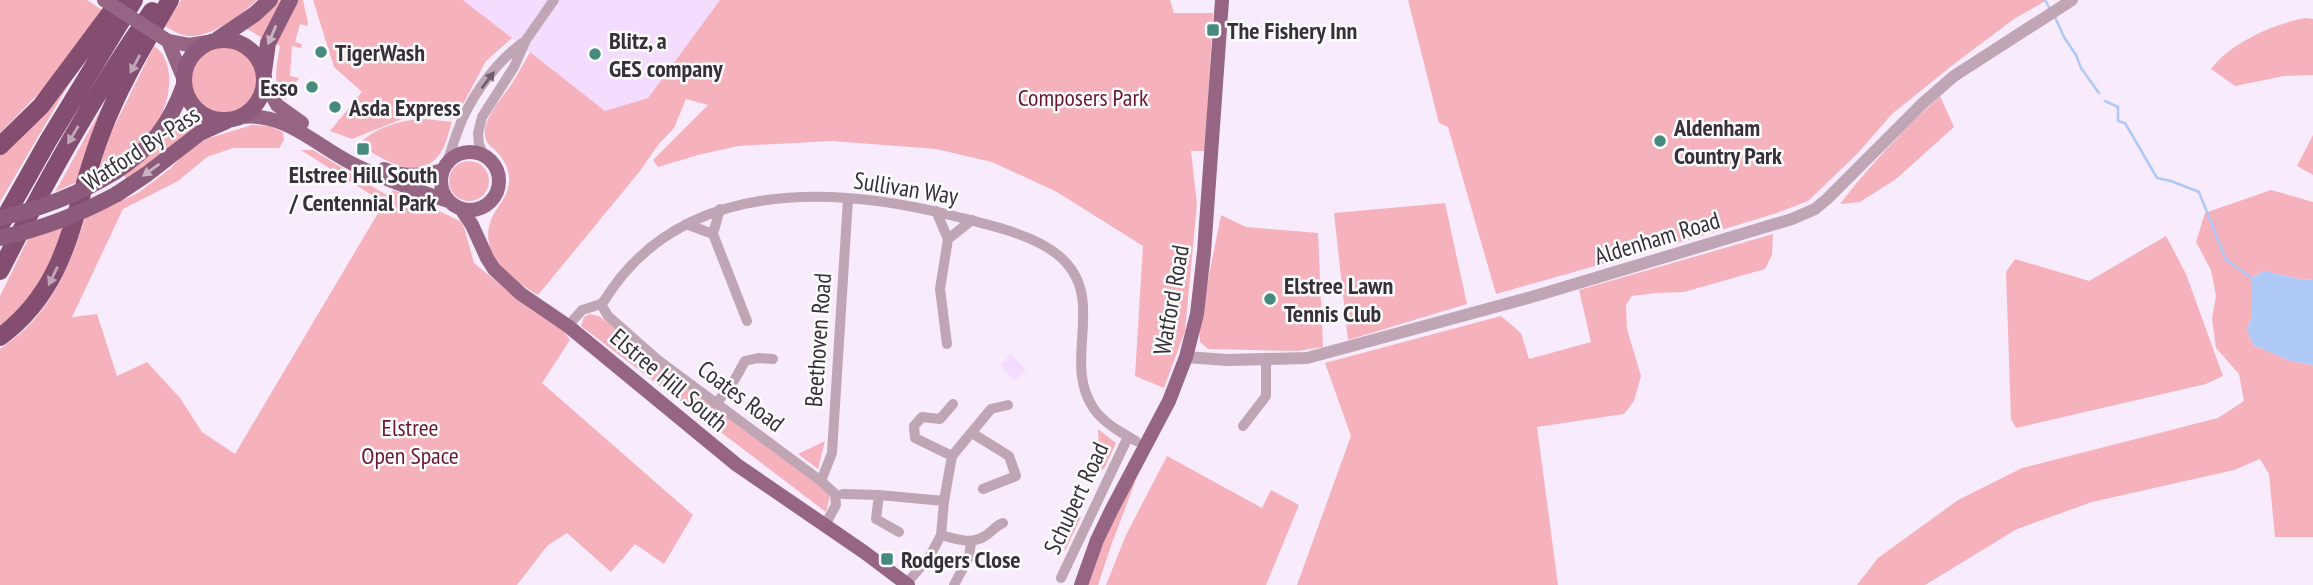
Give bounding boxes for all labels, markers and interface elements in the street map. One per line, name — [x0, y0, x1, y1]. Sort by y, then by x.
place label: The Fishery Inn — [1227, 15, 1357, 46]
marker: The Fishery Inn — [1205, 22, 1221, 38]
one-way arrow — [266, 25, 278, 45]
place label: Blitz, a GES company — [609, 25, 723, 84]
place label: TigerWash — [335, 37, 425, 68]
marker: TigerWash — [313, 44, 329, 60]
marker: Blitz, a GES company — [587, 46, 603, 62]
one-way arrow — [129, 55, 141, 75]
one-way arrow — [481, 71, 495, 89]
place label: Esso — [260, 72, 298, 103]
marker: Esso — [304, 79, 320, 95]
park label: Composers Park — [1018, 82, 1149, 113]
place label: Asda Express — [348, 92, 461, 123]
street label: Watford By-Pass — [77, 99, 205, 197]
marker: Asda Express — [327, 99, 343, 115]
place label: Aldenham Country Park — [1673, 112, 1782, 171]
one-way arrow — [67, 126, 80, 145]
marker: Aldenham Country Park — [1652, 133, 1668, 149]
marker: Elstree Hill South / Centennial Park — [355, 141, 371, 157]
place label: Elstree Hill South / Centennial Park — [289, 159, 437, 218]
one-way arrow — [142, 163, 161, 177]
street label: Sullivan Way — [852, 164, 960, 212]
street label: Aldenham Road — [1590, 204, 1724, 272]
street label: Watford Road — [1146, 243, 1196, 357]
one-way arrow — [47, 266, 58, 286]
place label: Elstree Lawn Tennis Club — [1284, 270, 1393, 329]
street label: Beethoven Road — [798, 272, 838, 408]
marker: Elstree Lawn Tennis Club — [1262, 291, 1278, 307]
street label: Elstree Hill South — [604, 322, 734, 438]
street label: Coates Road — [691, 353, 791, 439]
park label: Elstree Open Space — [361, 412, 459, 471]
street label: Schubert Road — [1037, 437, 1115, 559]
place label: Rodgers Close — [901, 544, 1021, 575]
marker: Rodgers Close — [879, 551, 895, 567]

